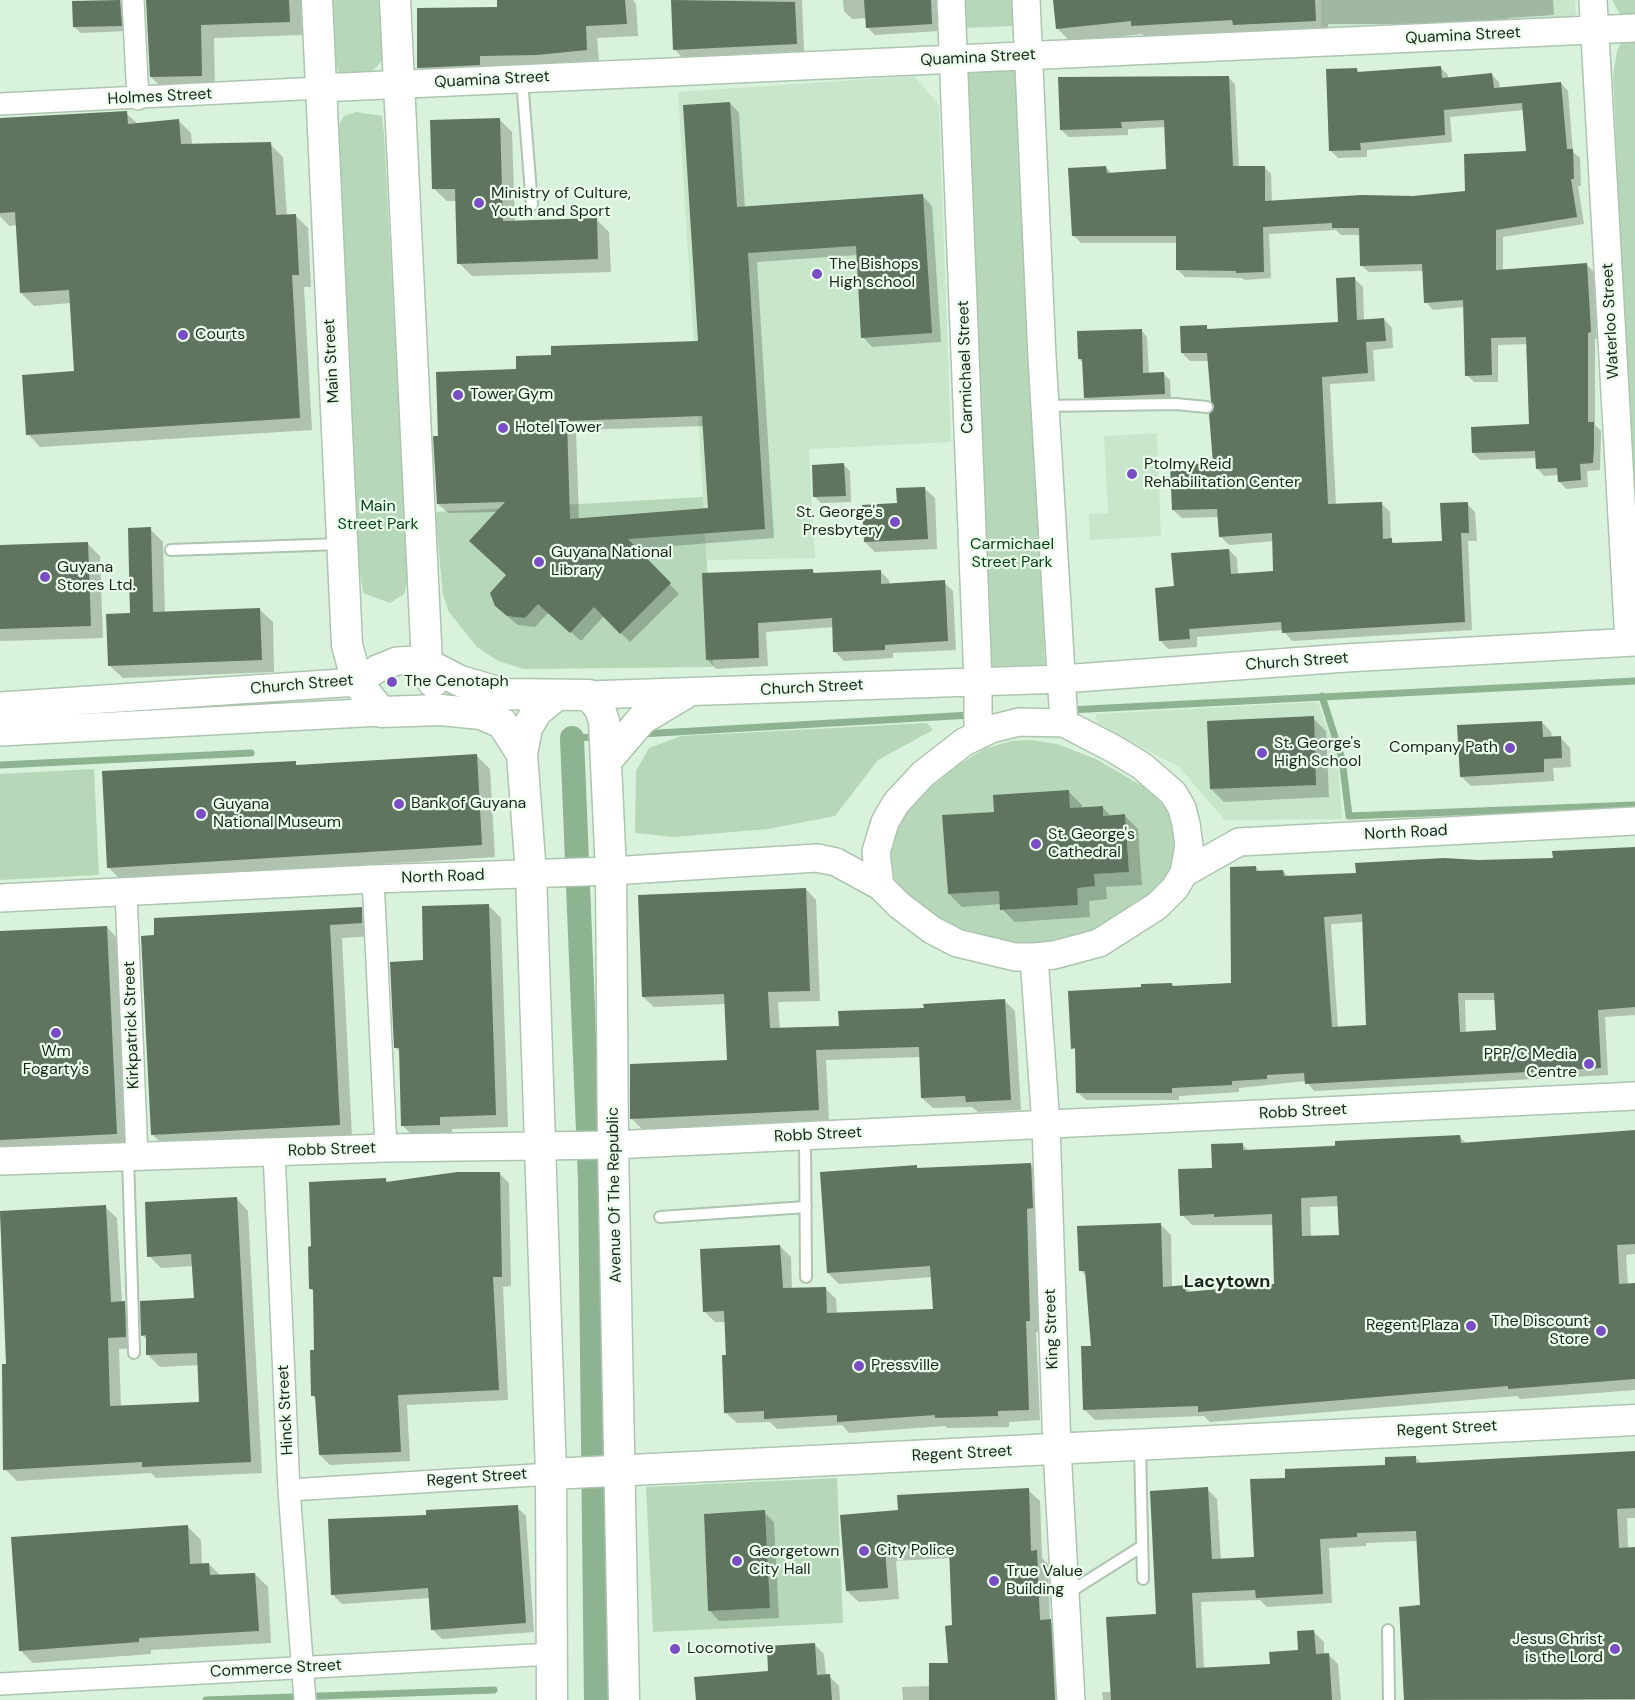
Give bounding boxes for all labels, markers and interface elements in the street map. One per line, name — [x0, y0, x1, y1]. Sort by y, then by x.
street label: Quamina Street — [1405, 23, 1521, 49]
street label: Quamina Street — [920, 45, 1036, 71]
street label: Quamina Street — [434, 67, 550, 93]
street label: Holmes Street — [107, 85, 213, 109]
place label: Ministry of Culture, Youth and Sport — [491, 184, 631, 222]
marker: Ministry of Culture, Youth and Sport — [472, 196, 486, 210]
place label: The Bishops High school — [829, 255, 919, 293]
street label: Waterloo Street — [1598, 262, 1624, 380]
marker: The Bishops High school — [810, 267, 824, 281]
street label: Carmichael Street — [954, 300, 978, 434]
street label: Main Street — [320, 318, 344, 404]
place label: Courts — [195, 325, 245, 345]
marker: Courts — [176, 328, 190, 342]
place label: Tower Gym — [470, 385, 553, 405]
marker: Tower Gym — [451, 388, 465, 402]
place label: Hotel Tower — [515, 418, 602, 438]
marker: Hotel Tower — [496, 421, 510, 435]
place label: Ptolmy Reid Rehabilitation Center — [1144, 455, 1300, 493]
marker: Ptolmy Reid Rehabilitation Center — [1125, 467, 1139, 481]
park label: Main Street Park — [337, 497, 419, 535]
place label: St. George's Presbytery — [796, 503, 883, 541]
marker: St. George's Presbytery — [888, 515, 902, 529]
park label: Carmichael Street Park — [970, 535, 1054, 573]
place label: Guyana National Library — [551, 543, 672, 581]
marker: Guyana National Library — [532, 555, 546, 569]
place label: Guyana Stores Ltd. — [57, 558, 136, 596]
marker: Guyana Stores Ltd. — [38, 570, 52, 584]
street label: Church Street — [1245, 649, 1349, 675]
street label: Church Street — [250, 671, 354, 699]
place label: The Cenotaph — [404, 672, 509, 692]
marker: The Cenotaph — [385, 675, 399, 689]
street label: Church Street — [760, 676, 864, 700]
place label: St. George's High School — [1274, 734, 1361, 772]
place label: Company Path — [1389, 738, 1498, 758]
marker: Company Path — [1503, 741, 1517, 755]
marker: St. George's High School — [1255, 746, 1269, 760]
place label: Bank of Guyana — [411, 794, 526, 814]
place label: Guyana National Museum — [213, 795, 341, 833]
marker: Bank of Guyana — [392, 797, 406, 811]
marker: Guyana National Museum — [194, 807, 208, 821]
street label: North Road — [1364, 821, 1448, 845]
place label: St. George's Cathedral — [1048, 825, 1135, 863]
marker: St. George's Cathedral — [1029, 837, 1043, 851]
street label: North Road — [401, 866, 485, 888]
street label: Kirkpatrick Street — [120, 960, 144, 1090]
marker: Wm Fogarty's — [49, 1026, 63, 1040]
place label: Wm Fogarty's — [23, 1042, 89, 1080]
place label: PPP/C Media Centre — [1484, 1045, 1577, 1083]
marker: PPP/C Media Centre — [1582, 1057, 1596, 1071]
street label: Robb Street — [1258, 1100, 1348, 1124]
street label: Avenue Of The Republic — [604, 1107, 626, 1283]
street label: Robb Street — [773, 1123, 863, 1147]
street label: Robb Street — [288, 1139, 376, 1161]
district label: Lacytown — [1184, 1271, 1270, 1293]
street label: King Street — [1041, 1288, 1063, 1370]
place label: The Discount Store — [1491, 1312, 1589, 1350]
place label: Regent Plaza — [1366, 1316, 1459, 1336]
marker: Regent Plaza — [1464, 1319, 1478, 1333]
marker: The Discount Store — [1594, 1324, 1608, 1338]
place label: Pressville — [871, 1356, 939, 1376]
marker: Pressville — [852, 1359, 866, 1373]
street label: Hinck Street — [274, 1364, 298, 1456]
street label: Regent Street — [1396, 1417, 1498, 1441]
street label: Regent Street — [911, 1442, 1013, 1466]
street label: Regent Street — [426, 1465, 528, 1491]
place label: City Police — [876, 1541, 955, 1561]
place label: Georgetown City Hall — [749, 1542, 839, 1580]
marker: City Police — [857, 1544, 871, 1558]
marker: Georgetown City Hall — [730, 1554, 744, 1568]
place label: True Value Building — [1006, 1562, 1083, 1600]
marker: True Value Building — [987, 1574, 1001, 1588]
place label: Jesus Christ is the Lord — [1512, 1630, 1603, 1668]
place label: Locomotive — [687, 1639, 774, 1659]
marker: Locomotive — [668, 1642, 682, 1656]
marker: Jesus Christ is the Lord — [1608, 1642, 1622, 1656]
street label: Commerce Street — [210, 1656, 342, 1682]

